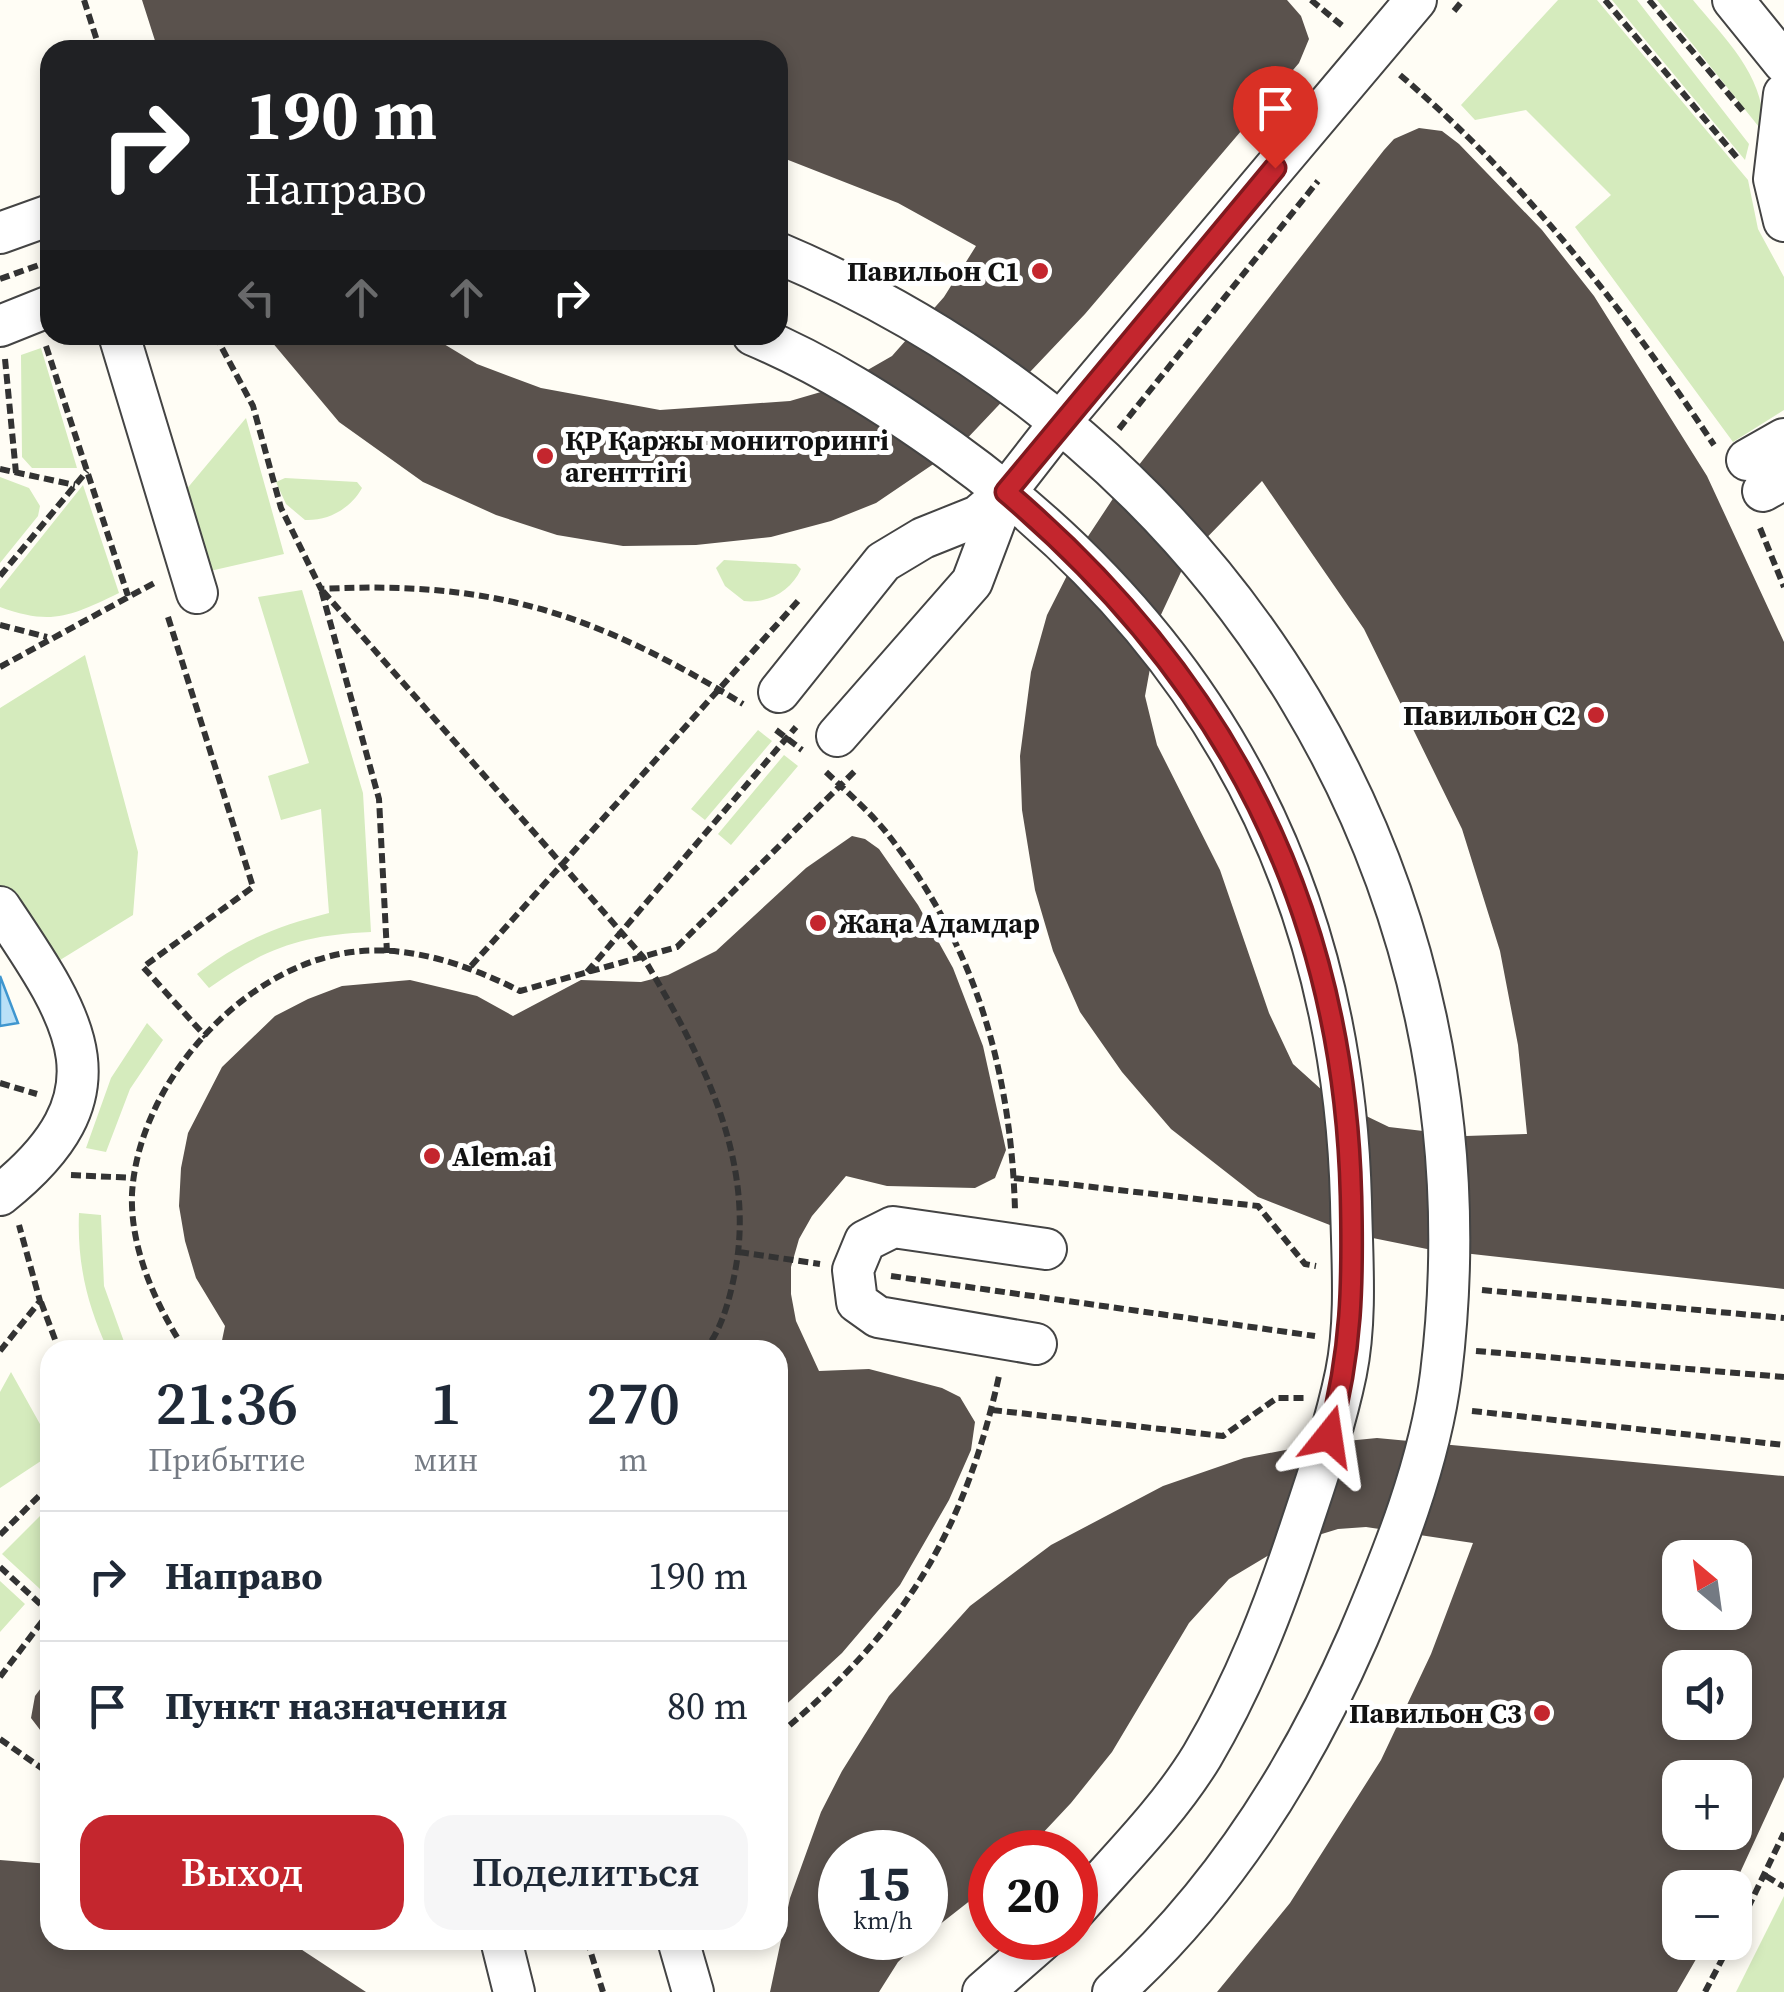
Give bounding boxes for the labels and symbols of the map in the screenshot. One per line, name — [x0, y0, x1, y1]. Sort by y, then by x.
pin — [1233, 66, 1318, 169]
place label: Павильон С1 — [847, 252, 1020, 290]
marker: Павильон С1 — [1029, 260, 1051, 282]
place label: ҚР Қаржы мониторингі агенттігі — [565, 421, 889, 491]
marker: ҚР Қаржы мониторингі агенттігі — [534, 445, 556, 467]
place label: Павильон С2 — [1403, 696, 1576, 734]
marker: Павильон С2 — [1585, 704, 1607, 726]
place label: Жаңа Адамдар — [838, 904, 1040, 942]
marker: Жаңа Адамдар — [807, 912, 829, 934]
place label: Alem.ai — [452, 1137, 552, 1175]
marker: Alem.ai — [421, 1145, 443, 1167]
position arrow — [1277, 1384, 1381, 1488]
north arrow — [1662, 1540, 1752, 1630]
place label: Павильон С3 — [1349, 1694, 1522, 1732]
marker: Павильон С3 — [1531, 1702, 1553, 1724]
speed limit sign: 20 — [968, 1830, 1098, 1960]

